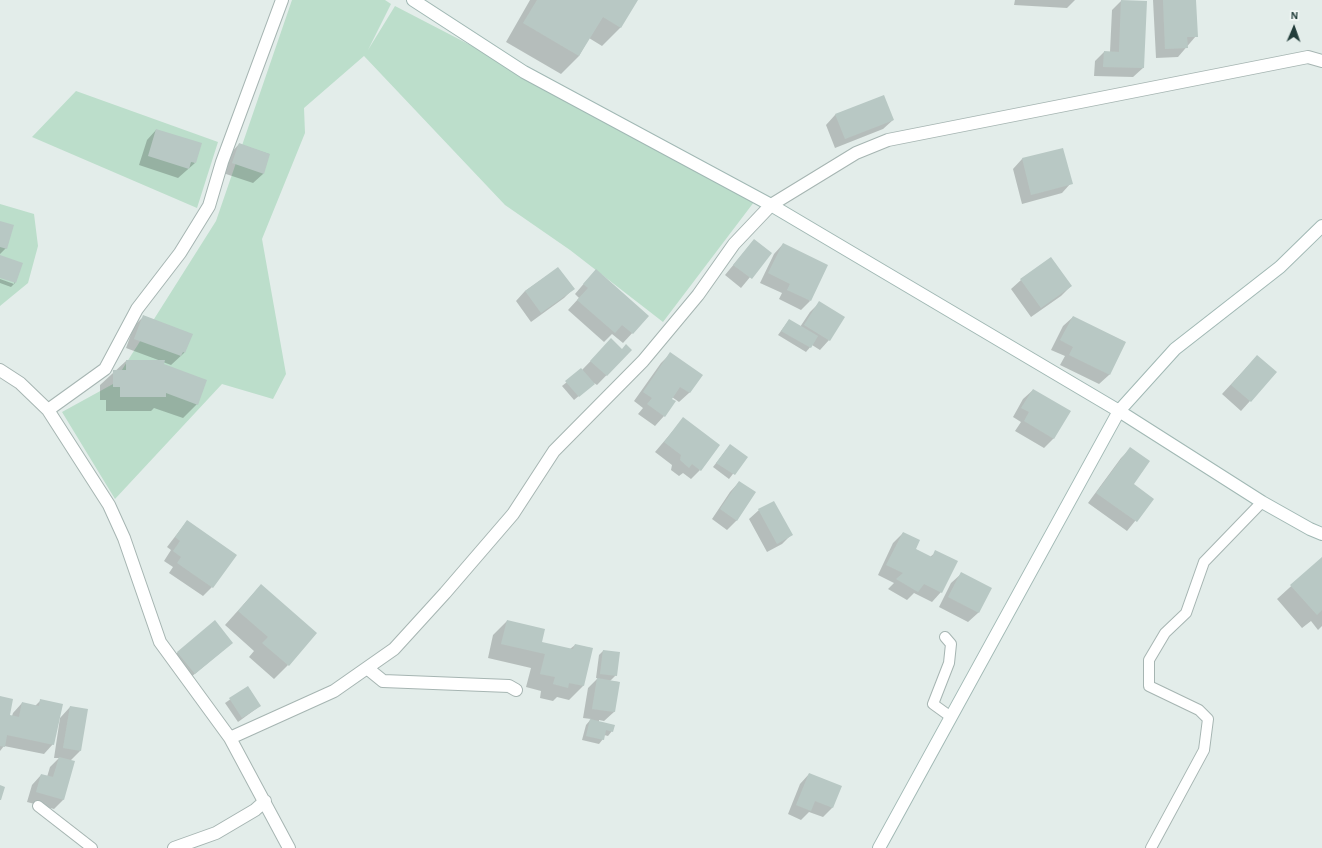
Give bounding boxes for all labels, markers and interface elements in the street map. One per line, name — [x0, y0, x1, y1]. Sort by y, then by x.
north arrow — [1274, 8, 1314, 48]
text: N — [1290, 10, 1298, 21]

